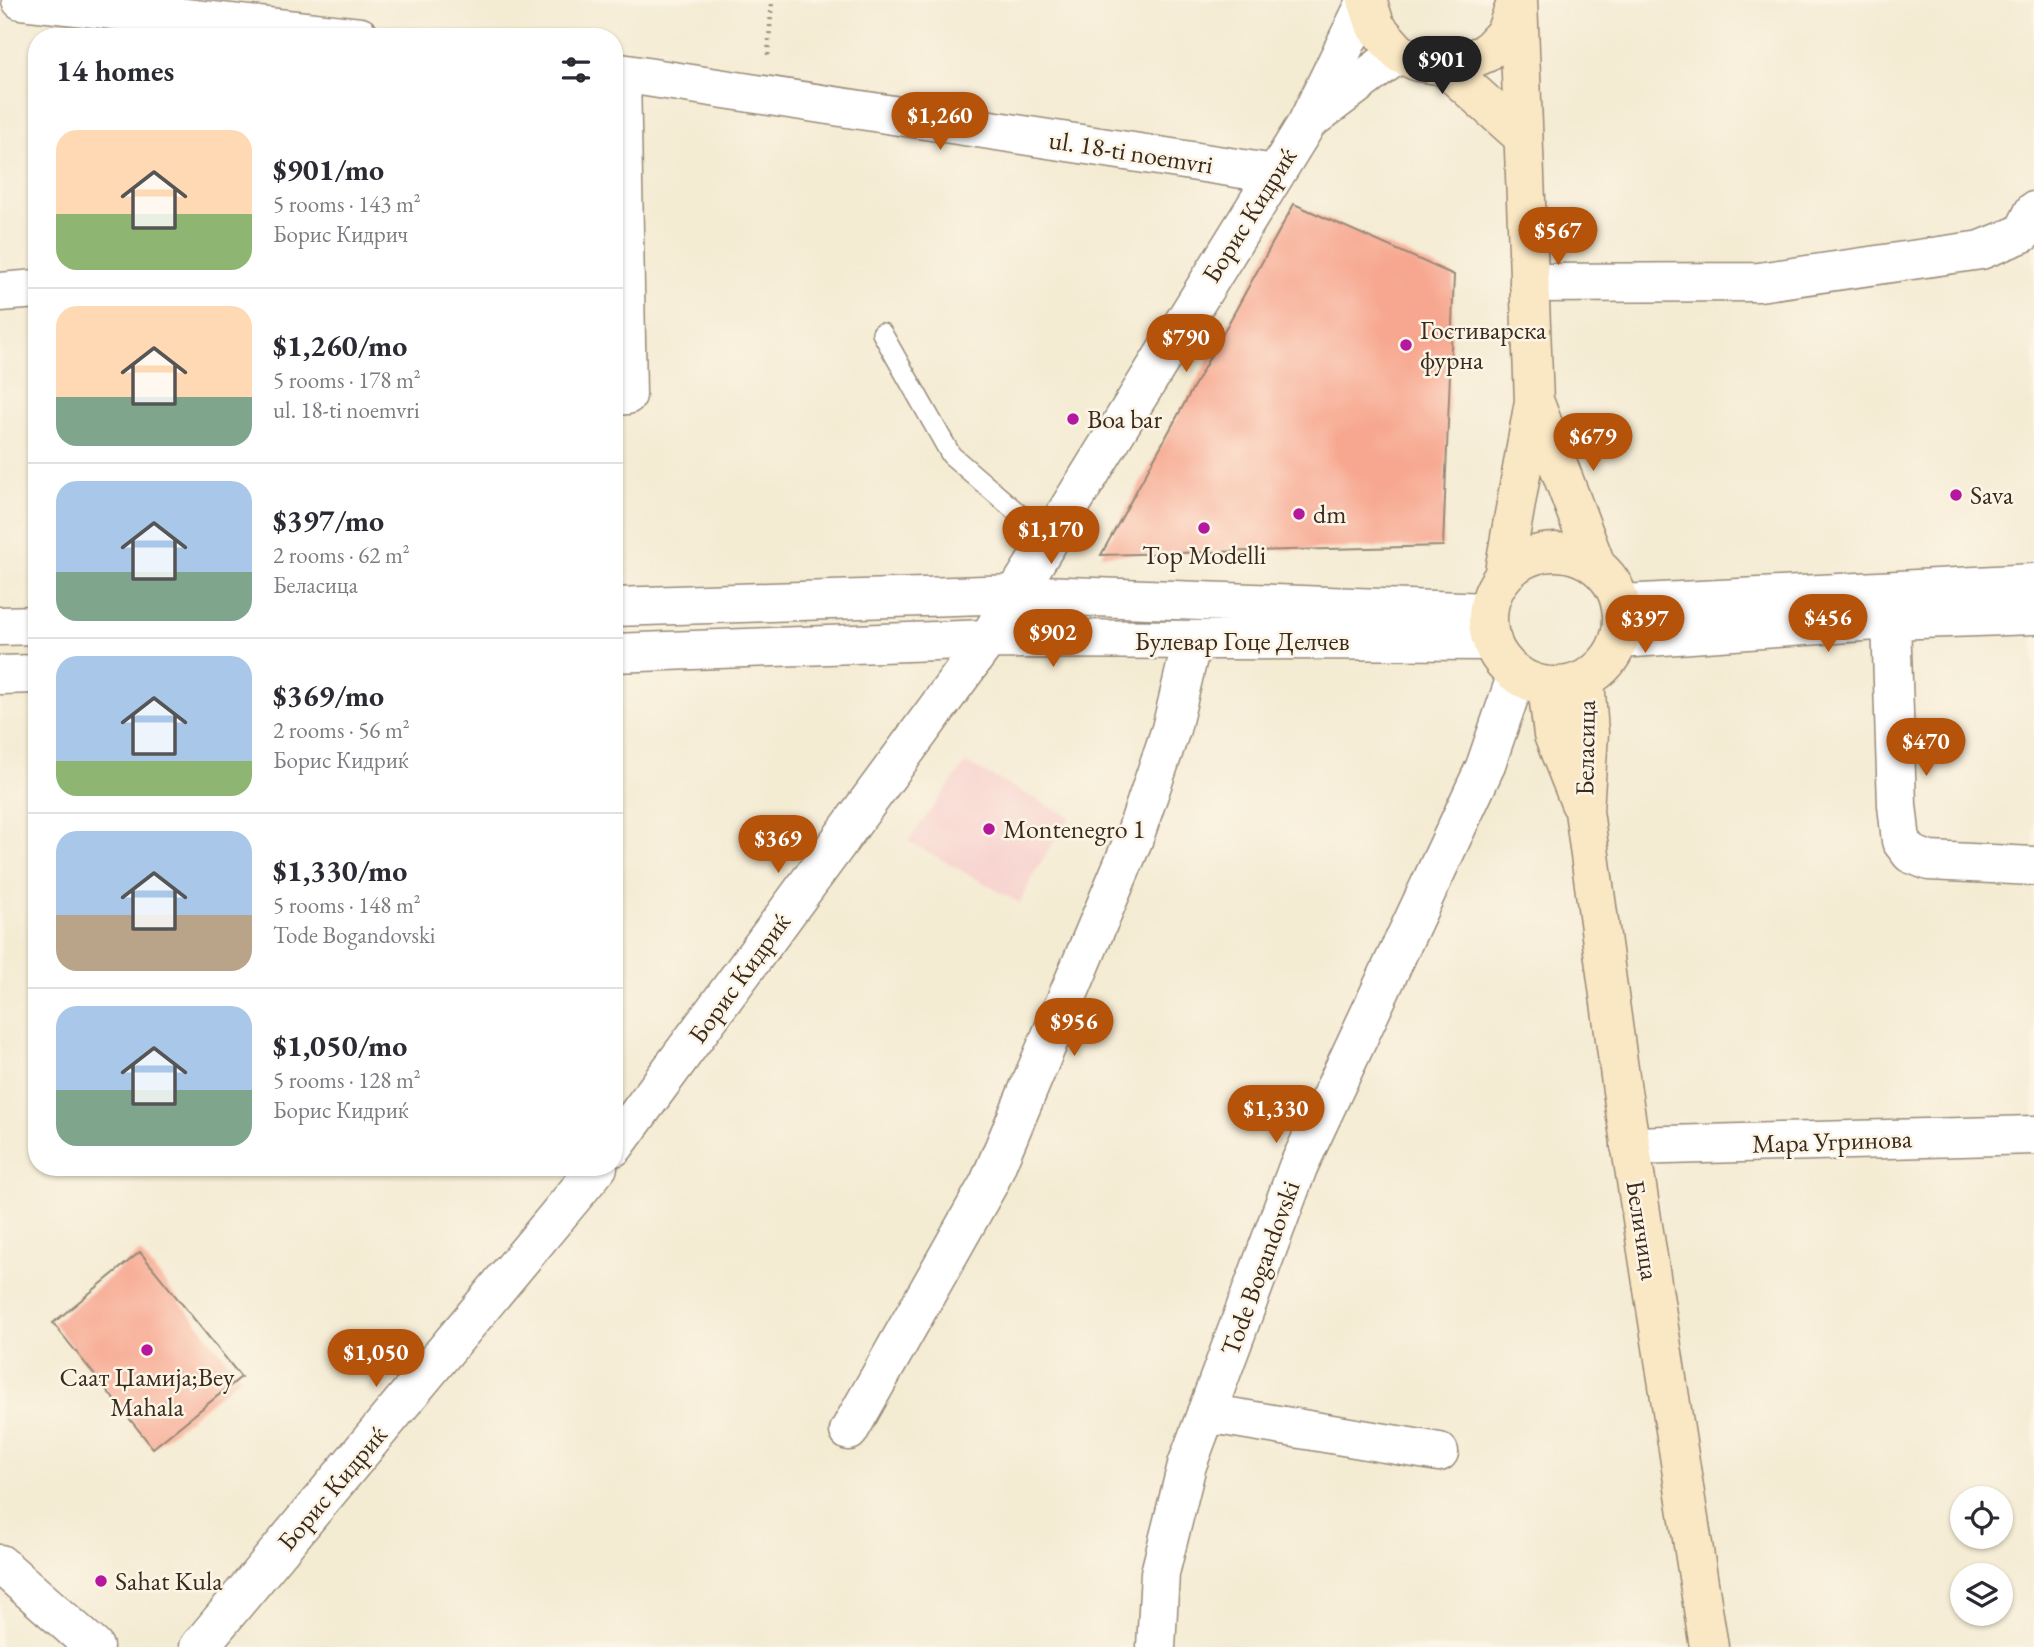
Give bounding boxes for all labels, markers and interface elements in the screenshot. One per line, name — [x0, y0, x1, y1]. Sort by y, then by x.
pin: $901 — [1401, 36, 1483, 96]
text: $901 — [1418, 44, 1466, 74]
text: 14 homes — [56, 51, 174, 90]
icon: filters — [557, 51, 595, 89]
pin: $1,260 — [883, 92, 997, 152]
text: $1,260 — [908, 100, 972, 130]
street label: ul. 18-ti noemvri — [1047, 122, 1215, 182]
street label: Борис Кидриќ — [1194, 140, 1304, 289]
text: $901/mo — [273, 150, 384, 189]
icon: home — [112, 158, 196, 242]
text: 5 rooms · 143 m² — [273, 189, 421, 219]
pin: $567 — [1517, 208, 1599, 267]
text: $567 — [1534, 215, 1582, 245]
text: Борис Кидрич — [273, 219, 408, 249]
place label: Гостиварска фурна — [1420, 313, 1547, 377]
pin: $790 — [1145, 314, 1227, 374]
text: $790 — [1162, 322, 1210, 352]
text: $1,260/mo — [273, 326, 407, 365]
icon: home — [112, 334, 196, 418]
marker: Гостиварска фурна — [1398, 337, 1414, 353]
text: 5 rooms · 178 m² — [273, 365, 421, 395]
text: ul. 18-ti noemvri — [273, 395, 420, 425]
place label: Boa bar — [1087, 402, 1162, 436]
marker: Boa bar — [1065, 411, 1081, 427]
pin: $679 — [1552, 414, 1634, 473]
text: $679 — [1569, 421, 1617, 451]
place label: Sava — [1970, 478, 2014, 512]
marker: Sava — [1948, 487, 1964, 503]
place label: dm — [1313, 497, 1346, 531]
text: $397/mo — [273, 501, 384, 540]
pin: $1,170 — [994, 506, 1108, 566]
marker: dm — [1291, 506, 1307, 522]
icon: home — [112, 509, 196, 593]
text: $1,170 — [1019, 514, 1083, 544]
marker: Top Modelli — [1196, 520, 1212, 536]
place label: Top Modelli — [1142, 538, 1266, 572]
text: 2 rooms · 62 m² — [273, 540, 410, 570]
text: Беласица — [273, 570, 358, 600]
pin: $456 — [1787, 594, 1869, 654]
pin: $397 — [1604, 596, 1686, 655]
text: $456 — [1804, 602, 1852, 632]
text: $397 — [1621, 603, 1669, 633]
pin: $902 — [1012, 610, 1094, 669]
text: $902 — [1029, 617, 1077, 647]
street label: Булевар Гоце Делчев — [1134, 624, 1350, 658]
text: $369/mo — [273, 676, 384, 715]
icon: home — [112, 684, 196, 768]
street label: Беласица — [1567, 699, 1603, 796]
text: 2 rooms · 56 m² — [273, 715, 410, 745]
pin: $470 — [1885, 718, 1967, 778]
text: $470 — [1902, 726, 1950, 756]
text: Борис Кидриќ — [273, 745, 409, 775]
place label: Montenegro 1 — [1003, 812, 1145, 846]
pin: $369 — [737, 816, 819, 875]
marker: Montenegro 1 — [981, 821, 997, 837]
text: $369 — [754, 823, 802, 853]
text: $1,330/mo — [273, 851, 407, 890]
icon: home — [112, 859, 196, 943]
text: 5 rooms · 148 m² — [273, 890, 421, 920]
street label: Борис Кидриќ — [680, 905, 798, 1050]
text: Tode Bogandovski — [273, 920, 435, 950]
pin: $956 — [1033, 998, 1115, 1058]
text: $956 — [1050, 1006, 1098, 1036]
text: $1,050/mo — [273, 1026, 407, 1065]
icon: home — [112, 1034, 196, 1118]
text: 5 rooms · 128 m² — [273, 1065, 421, 1095]
pin: $1,330 — [1219, 1086, 1333, 1145]
text: $1,330 — [1244, 1093, 1308, 1123]
text: Борис Кидриќ — [273, 1095, 409, 1125]
street label: Мара Угринова — [1751, 1121, 1913, 1161]
street label: Tode Bogandovski — [1213, 1176, 1307, 1360]
street label: Беличица — [1618, 1178, 1668, 1283]
pin: $1,050 — [319, 1330, 433, 1389]
text: $1,050 — [344, 1337, 408, 1367]
marker: Саат Џамија;Bey Mahala — [139, 1342, 155, 1358]
place label: Саат Џамија;Bey Mahala — [59, 1360, 235, 1424]
street label: Борис Кидриќ — [270, 1418, 395, 1558]
map controls — [1950, 1486, 2013, 1626]
button: locate — [1950, 1486, 2013, 1549]
button: layers — [1950, 1563, 2013, 1626]
place label: Sahat Kula — [115, 1564, 223, 1598]
marker: Sahat Kula — [93, 1573, 109, 1589]

